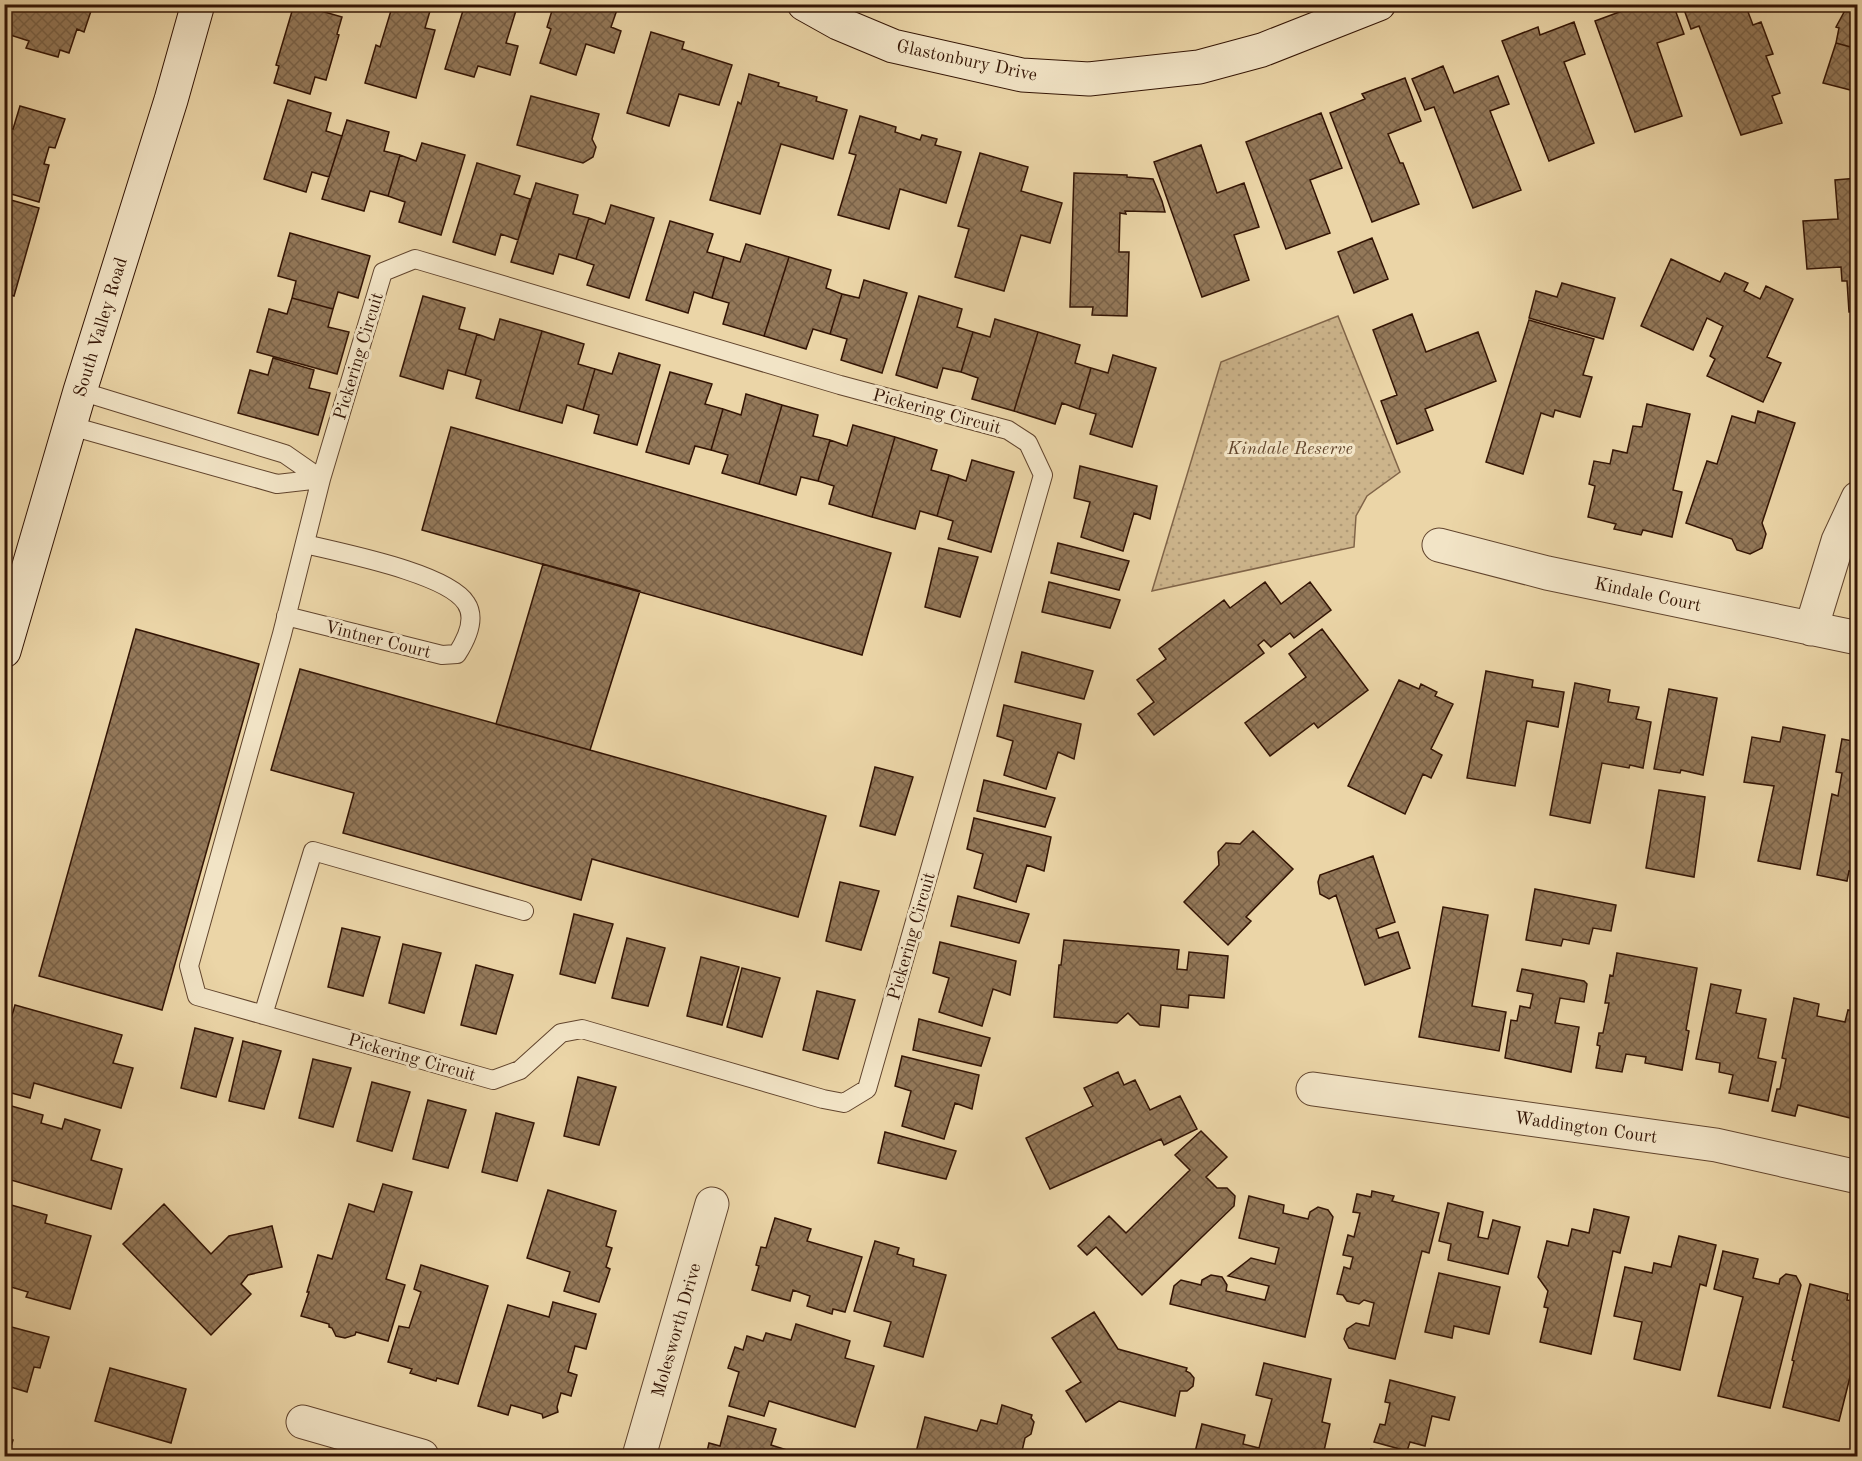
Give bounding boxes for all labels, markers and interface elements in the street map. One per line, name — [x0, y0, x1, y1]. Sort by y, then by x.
street label: Glastonbury Drive — [895, 37, 1039, 85]
street label: South Valley Road — [71, 255, 131, 399]
street label: Pickering Circuit — [331, 290, 387, 422]
street label: Pickering Circuit — [871, 386, 1003, 438]
park label: Kindale Reserve — [1226, 440, 1353, 458]
street label: Kindale Court — [1593, 575, 1703, 615]
street label: Vintner Court — [323, 618, 433, 662]
street label: Pickering Circuit — [885, 870, 939, 1002]
street label: Pickering Circuit — [346, 1031, 478, 1085]
street label: Waddington Court — [1513, 1109, 1658, 1147]
street label: Molesworth Drive — [649, 1261, 705, 1399]

